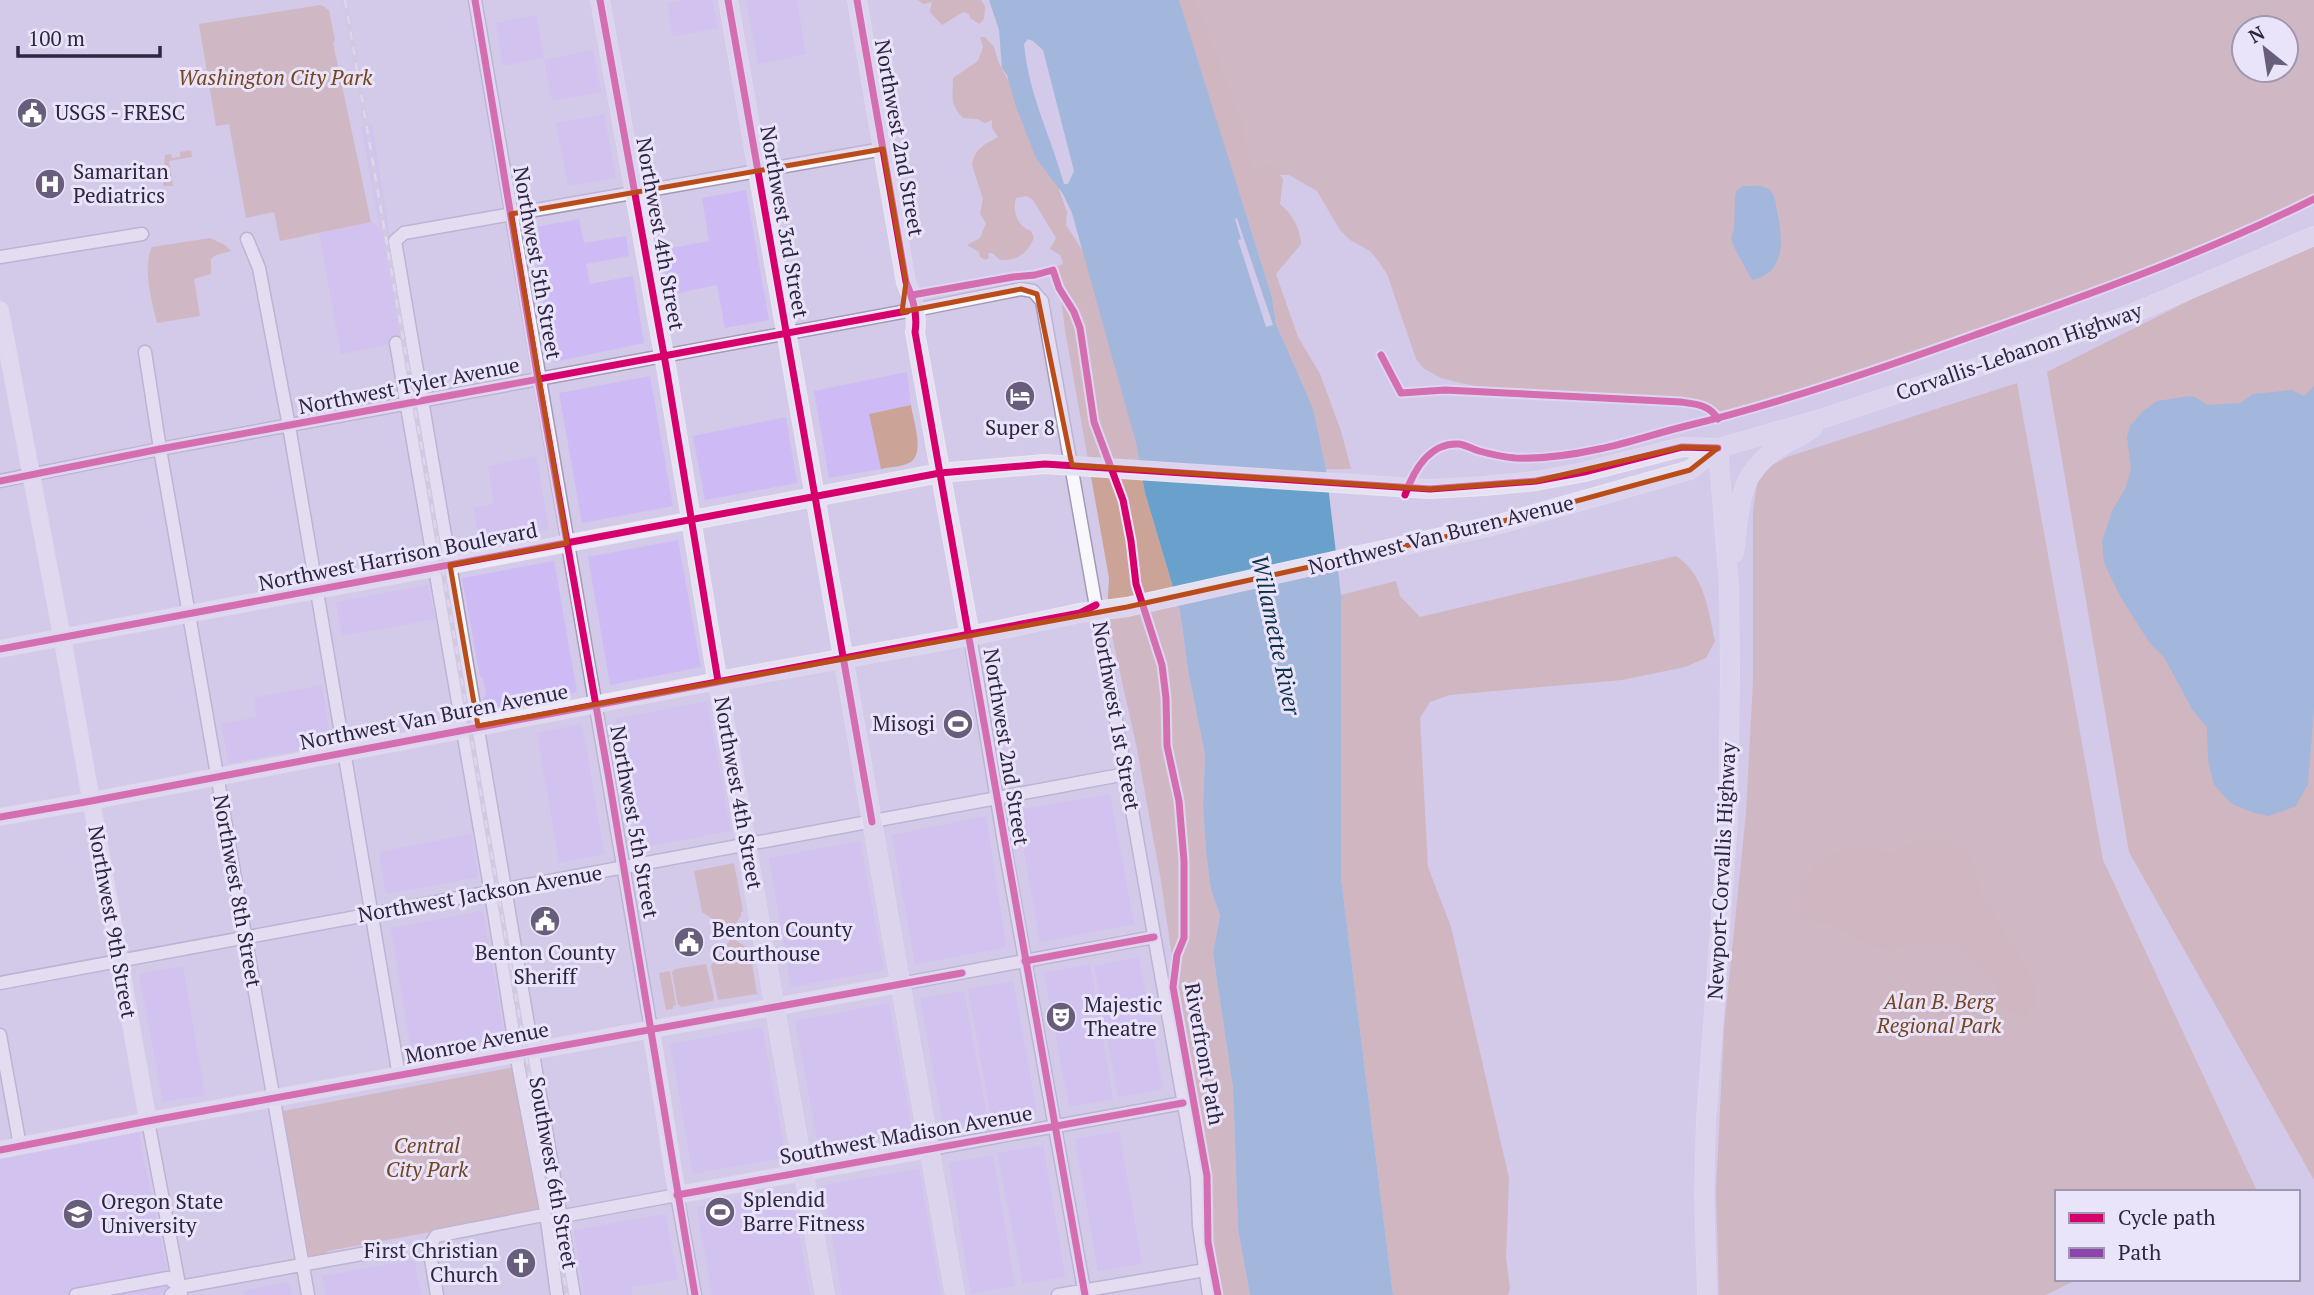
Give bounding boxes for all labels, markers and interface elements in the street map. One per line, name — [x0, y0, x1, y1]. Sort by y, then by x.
scale bar — [18, 14, 159, 58]
north arrow — [2230, 14, 2300, 84]
text: N — [2244, 19, 2269, 48]
text: 100 m — [28, 24, 85, 52]
street label: Northwest 2nd Street — [869, 37, 931, 239]
park label: Washington City Park — [178, 63, 373, 91]
public building icon: USGS - FRESC — [15, 96, 49, 130]
place label: USGS - FRESC — [55, 98, 185, 126]
street label: Northwest 3rd Street — [754, 123, 816, 320]
street label: Northwest 4th Street — [630, 135, 692, 333]
place label: Samaritan Pediatrics — [73, 157, 169, 209]
street label: Northwest 5th Street — [507, 164, 569, 362]
hospital icon: Samaritan Pediatrics — [33, 167, 67, 201]
street label: Corvallis-Lebanon Highway — [1892, 296, 2146, 406]
street label: Northwest Tyler Avenue — [296, 350, 522, 420]
hotel icon: Super 8 — [1003, 379, 1037, 413]
place label: Super 8 — [985, 413, 1055, 441]
street label: Northwest Van Buren Avenue — [1305, 487, 1576, 581]
street label: Northwest Harrison Boulevard — [256, 515, 540, 597]
water label: Willamette River — [1244, 552, 1309, 719]
street label: Northwest 1st Street — [1087, 619, 1147, 813]
street label: Northwest 2nd Street — [978, 646, 1036, 848]
street label: Northwest Van Buren Avenue — [297, 676, 570, 756]
street label: Northwest 4th Street — [708, 694, 770, 892]
sports icon: Misogi — [941, 707, 975, 741]
place label: Misogi — [872, 709, 935, 737]
street label: Northwest 5th Street — [604, 723, 666, 921]
street label: Newport-Corvallis Highway — [1700, 741, 1742, 1000]
street label: Northwest 8th Street — [207, 792, 269, 990]
street label: Northwest 9th Street — [82, 823, 144, 1021]
street label: Northwest Jackson Avenue — [355, 858, 604, 928]
public building icon: Benton County Sheriff — [528, 904, 562, 938]
place label: Benton County Courthouse — [712, 915, 853, 967]
public building icon: Benton County Courthouse — [672, 925, 706, 959]
place label: Benton County Sheriff — [475, 938, 616, 990]
street label: Riverfront Path — [1179, 980, 1231, 1127]
park label: Alan B. Berg Regional Park — [1876, 987, 2002, 1039]
place label: Majestic Theatre — [1084, 990, 1162, 1042]
theatre icon: Majestic Theatre — [1044, 1000, 1078, 1034]
street label: Monroe Avenue — [402, 1014, 551, 1070]
street label: Southwest 6th Street — [523, 1074, 585, 1272]
street label: Southwest Madison Avenue — [777, 1098, 1034, 1170]
park label: Central City Park — [386, 1131, 469, 1183]
place label: Splendid Barre Fitness — [743, 1185, 865, 1237]
place label: Oregon State University — [101, 1187, 223, 1239]
legend — [2055, 1190, 2300, 1281]
sports icon: Splendid Barre Fitness — [703, 1195, 737, 1229]
school or university icon: Oregon State University — [61, 1197, 95, 1231]
text: Cycle path — [2118, 1203, 2216, 1231]
place label: First Christian Church — [364, 1236, 499, 1288]
text: Path — [2118, 1238, 2161, 1266]
church icon: First Christian Church — [504, 1246, 538, 1280]

